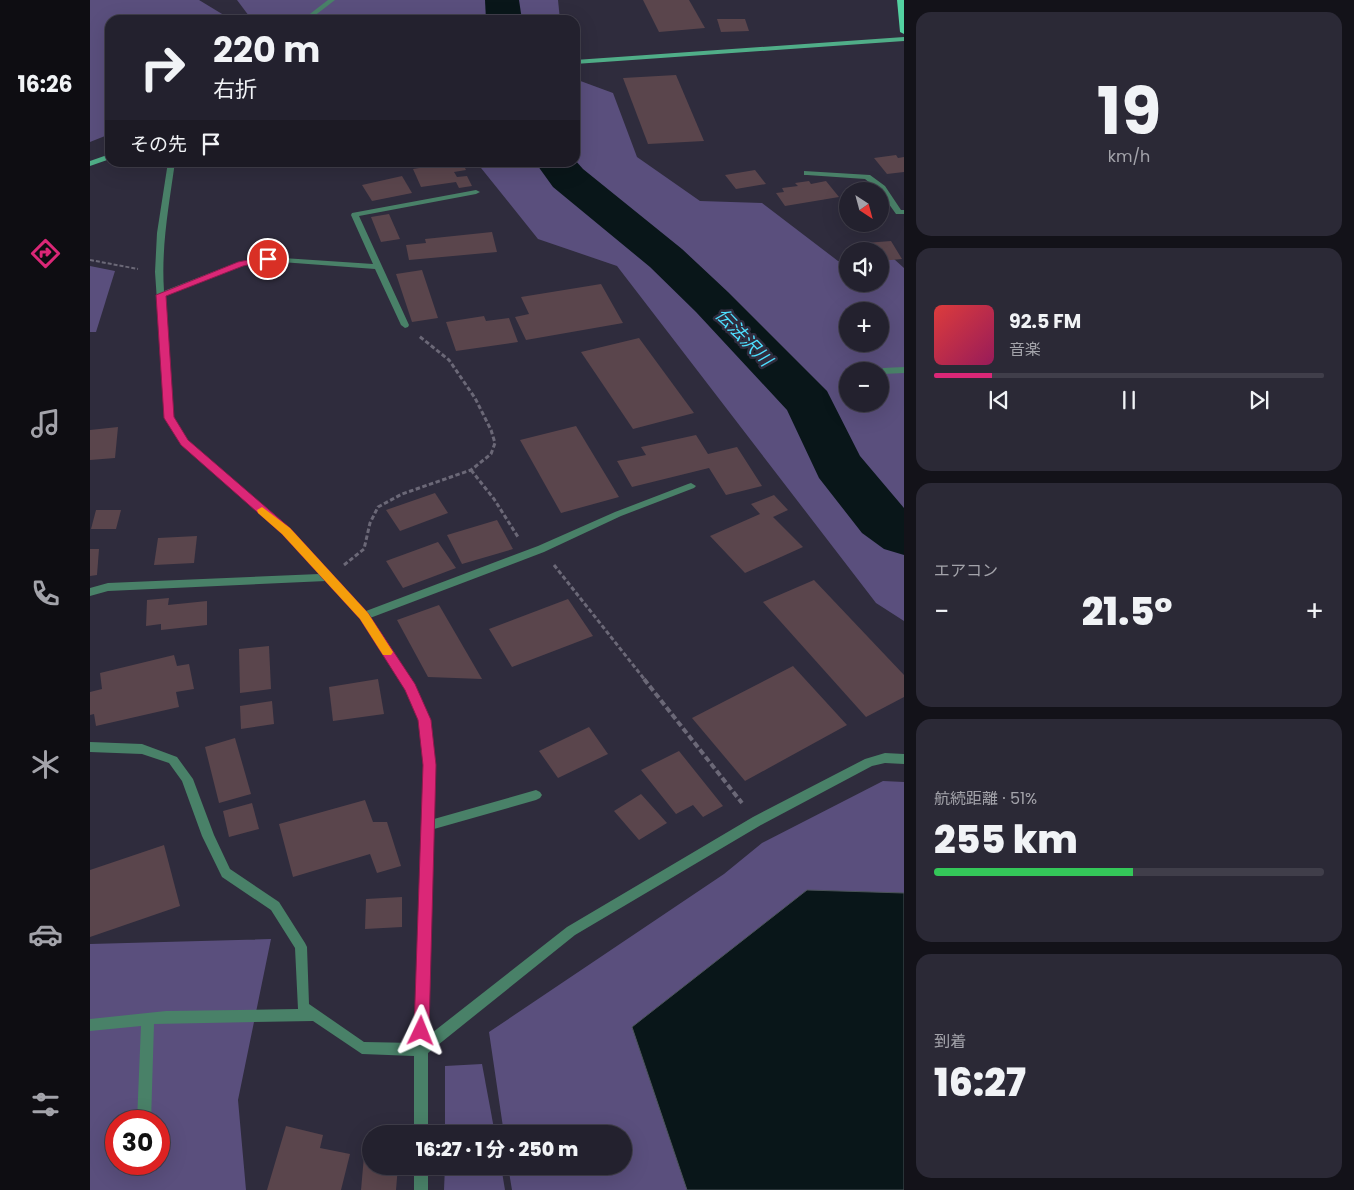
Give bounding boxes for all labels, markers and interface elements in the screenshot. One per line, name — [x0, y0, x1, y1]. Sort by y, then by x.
text: 220 m — [213, 25, 320, 74]
icon: right — [130, 35, 195, 100]
text: 19 — [1097, 66, 1161, 157]
text: 16:26 — [17, 69, 73, 100]
text: 右折 — [213, 74, 257, 105]
icon: arrive — [197, 130, 225, 158]
text: その先 — [130, 131, 187, 158]
text: km/h — [1108, 145, 1150, 168]
north arrow — [839, 182, 889, 232]
map controls — [839, 182, 889, 412]
icon: directions — [28, 236, 63, 271]
pin — [247, 238, 289, 280]
button: sound — [839, 242, 889, 292]
icon: arrive — [254, 245, 282, 273]
water label: 伝法沢川 — [710, 302, 779, 373]
button: + — [839, 302, 889, 352]
text: 92.5 FM — [1009, 308, 1081, 335]
text: 音楽 — [1009, 338, 1041, 361]
button: − — [839, 362, 889, 412]
icon: previous — [985, 386, 1013, 414]
icon: pause — [1115, 386, 1143, 414]
icon: next — [1245, 386, 1273, 414]
icon: music — [28, 406, 63, 441]
text: エアコン — [934, 559, 998, 582]
icon: phone — [28, 576, 63, 611]
text: 21.5° — [1082, 585, 1173, 638]
text: − — [934, 592, 949, 631]
text: + — [1305, 592, 1324, 631]
icon: climate — [28, 747, 63, 782]
text: 航続距離 · 51% — [934, 787, 1037, 810]
text: 255 km — [934, 813, 1078, 866]
icon: car — [28, 917, 63, 952]
position arrow — [394, 1004, 446, 1056]
text: 到着 — [934, 1030, 966, 1053]
text: 16:27 — [934, 1056, 1026, 1109]
icon: filters — [28, 1087, 63, 1122]
speed limit sign: 30 — [105, 1110, 170, 1175]
text: 16:27 · 1 分 · 250 m — [416, 1136, 578, 1163]

